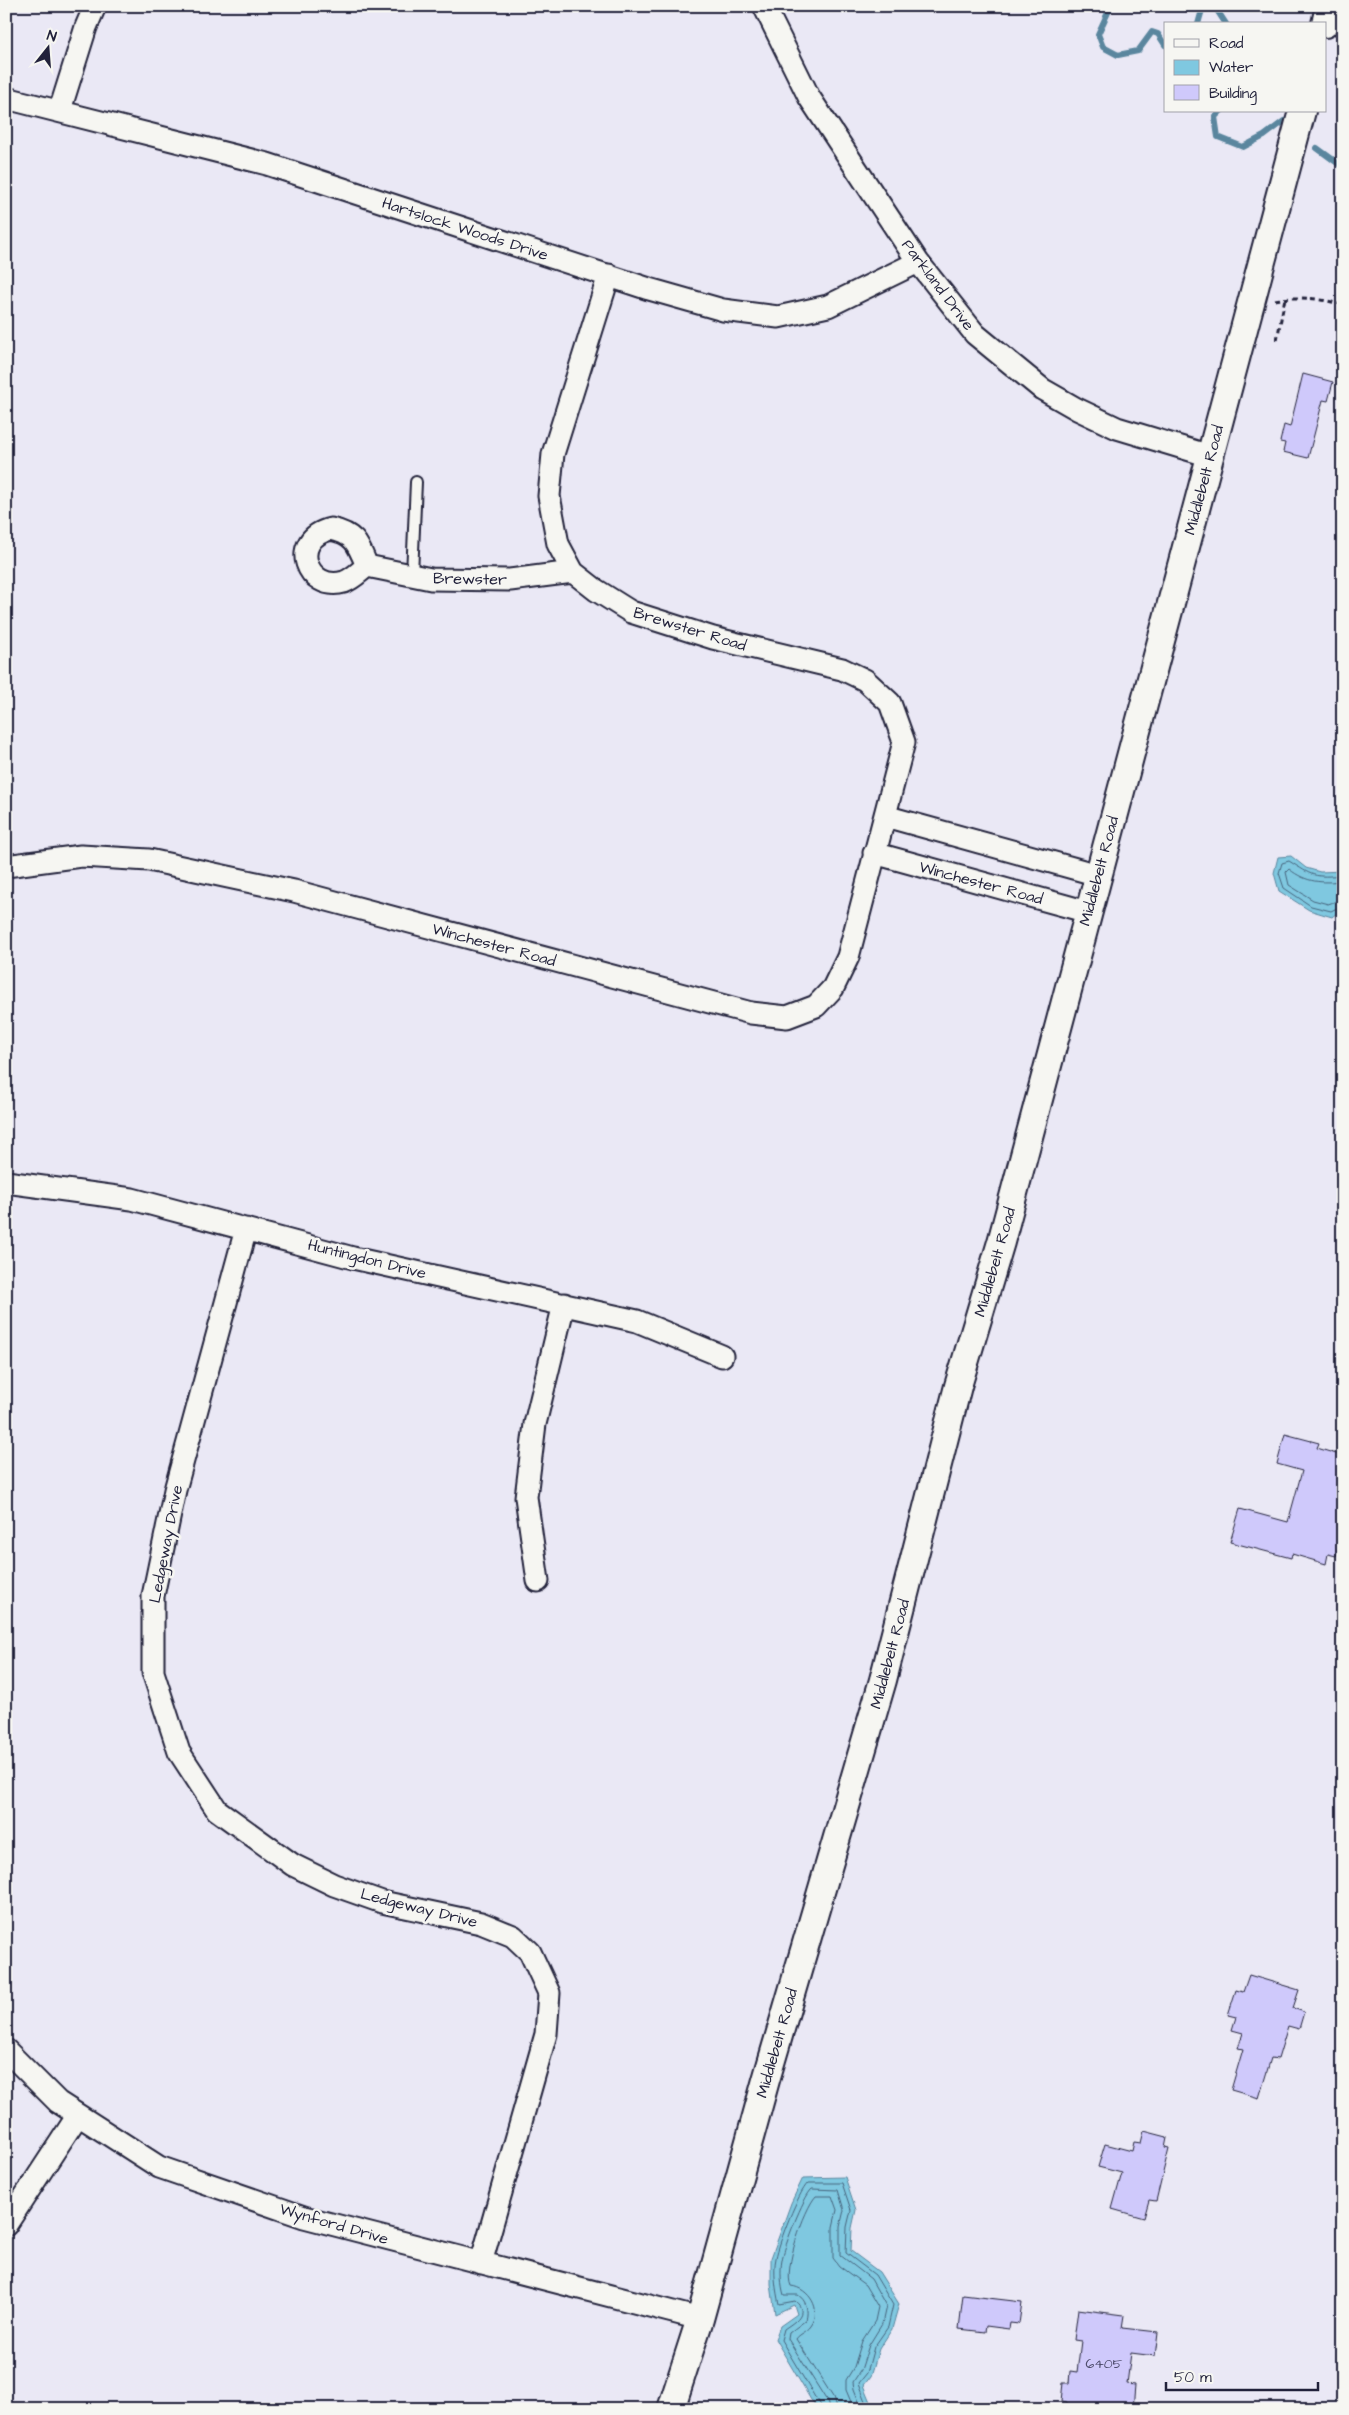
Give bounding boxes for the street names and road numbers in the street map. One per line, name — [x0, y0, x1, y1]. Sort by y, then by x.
street label: Hartslock Woods Drive — [379, 192, 551, 266]
street label: Parkland Drive — [896, 235, 980, 335]
street label: Middlebelt Road — [1179, 423, 1229, 537]
street label: Brewster — [433, 567, 507, 591]
street label: Brewster Road — [631, 601, 749, 657]
street label: Middlebelt Road — [1074, 814, 1124, 928]
street label: Winchester Road — [917, 856, 1045, 910]
street label: Winchester Road — [430, 918, 558, 972]
street label: Middlebelt Road — [969, 1205, 1021, 1319]
street label: Huntingdon Drive — [305, 1234, 429, 1285]
street label: Ledgeway Drive — [144, 1483, 189, 1605]
street label: Middlebelt Road — [865, 1597, 915, 1711]
street label: Ledgeway Drive — [358, 1883, 480, 1934]
street label: Middlebelt Road — [751, 1986, 803, 2100]
street label: Wynford Drive — [277, 2198, 391, 2251]

